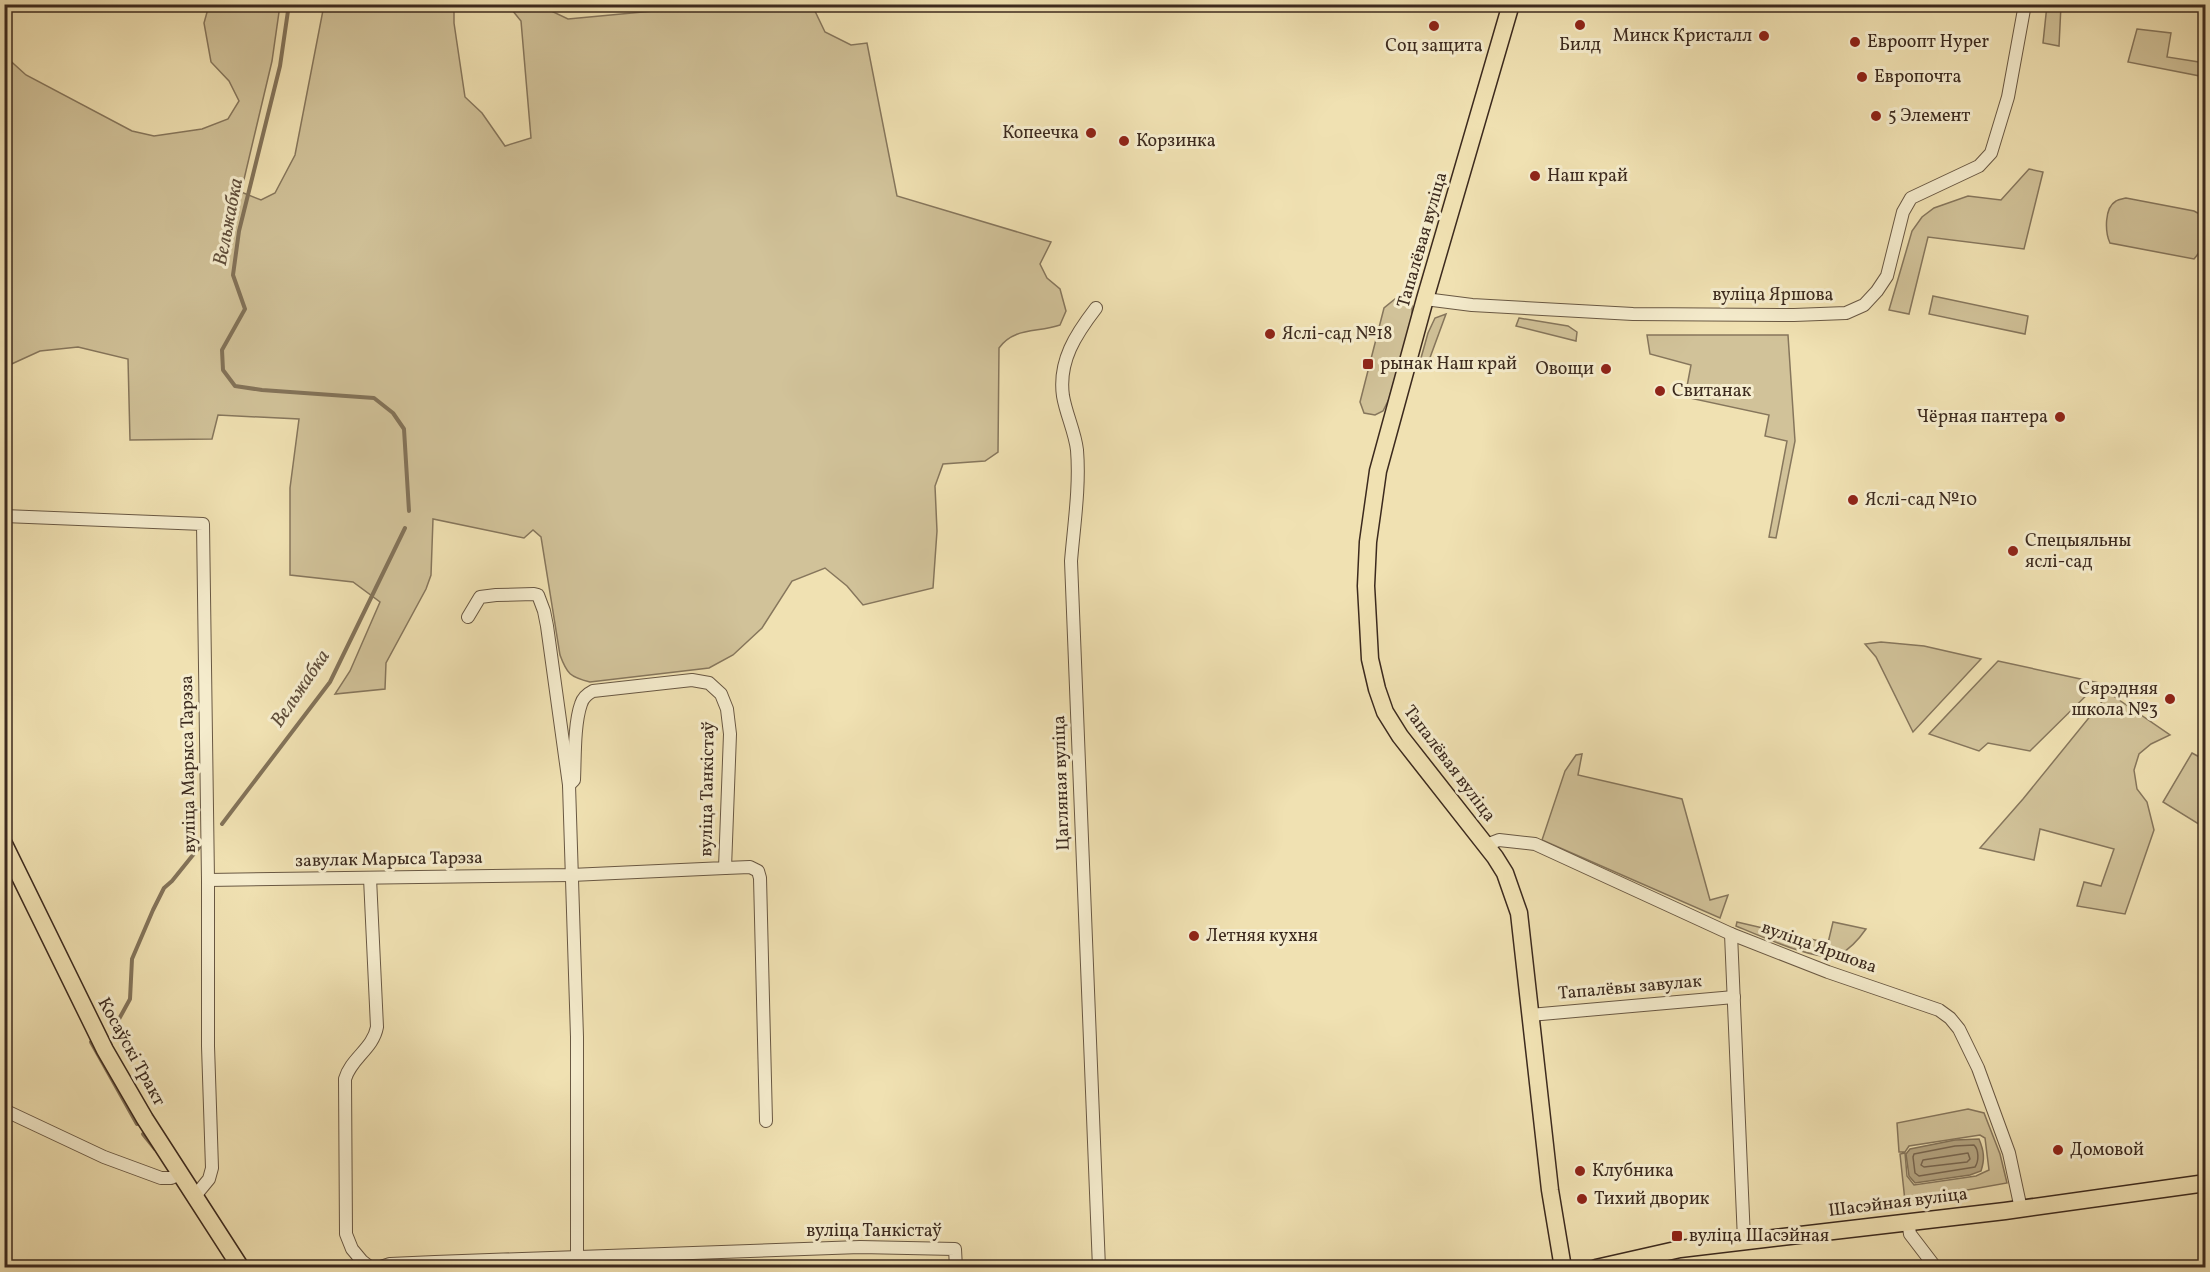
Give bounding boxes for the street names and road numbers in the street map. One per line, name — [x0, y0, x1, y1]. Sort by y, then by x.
street label: Тапалёвая вуліца — [1392, 169, 1454, 311]
street label: вуліца Яршова — [1712, 283, 1834, 308]
street label: вуліца Марыса Тарэза — [175, 675, 203, 853]
street label: Тапалёвая вуліца — [1397, 700, 1501, 828]
street label: Цагляная вуліца — [1047, 715, 1077, 851]
street label: вуліца Танкістаў — [694, 721, 722, 857]
street label: завулак Марыса Тарэза — [295, 846, 483, 874]
street label: вуліца Яршова — [1758, 916, 1880, 980]
street label: Тапалёвы завулак — [1557, 969, 1703, 1007]
street label: Косаўскі Тракт — [91, 993, 171, 1111]
street label: Шасэйная вуліца — [1827, 1182, 1969, 1224]
street label: вуліца Танкістаў — [806, 1219, 942, 1244]

